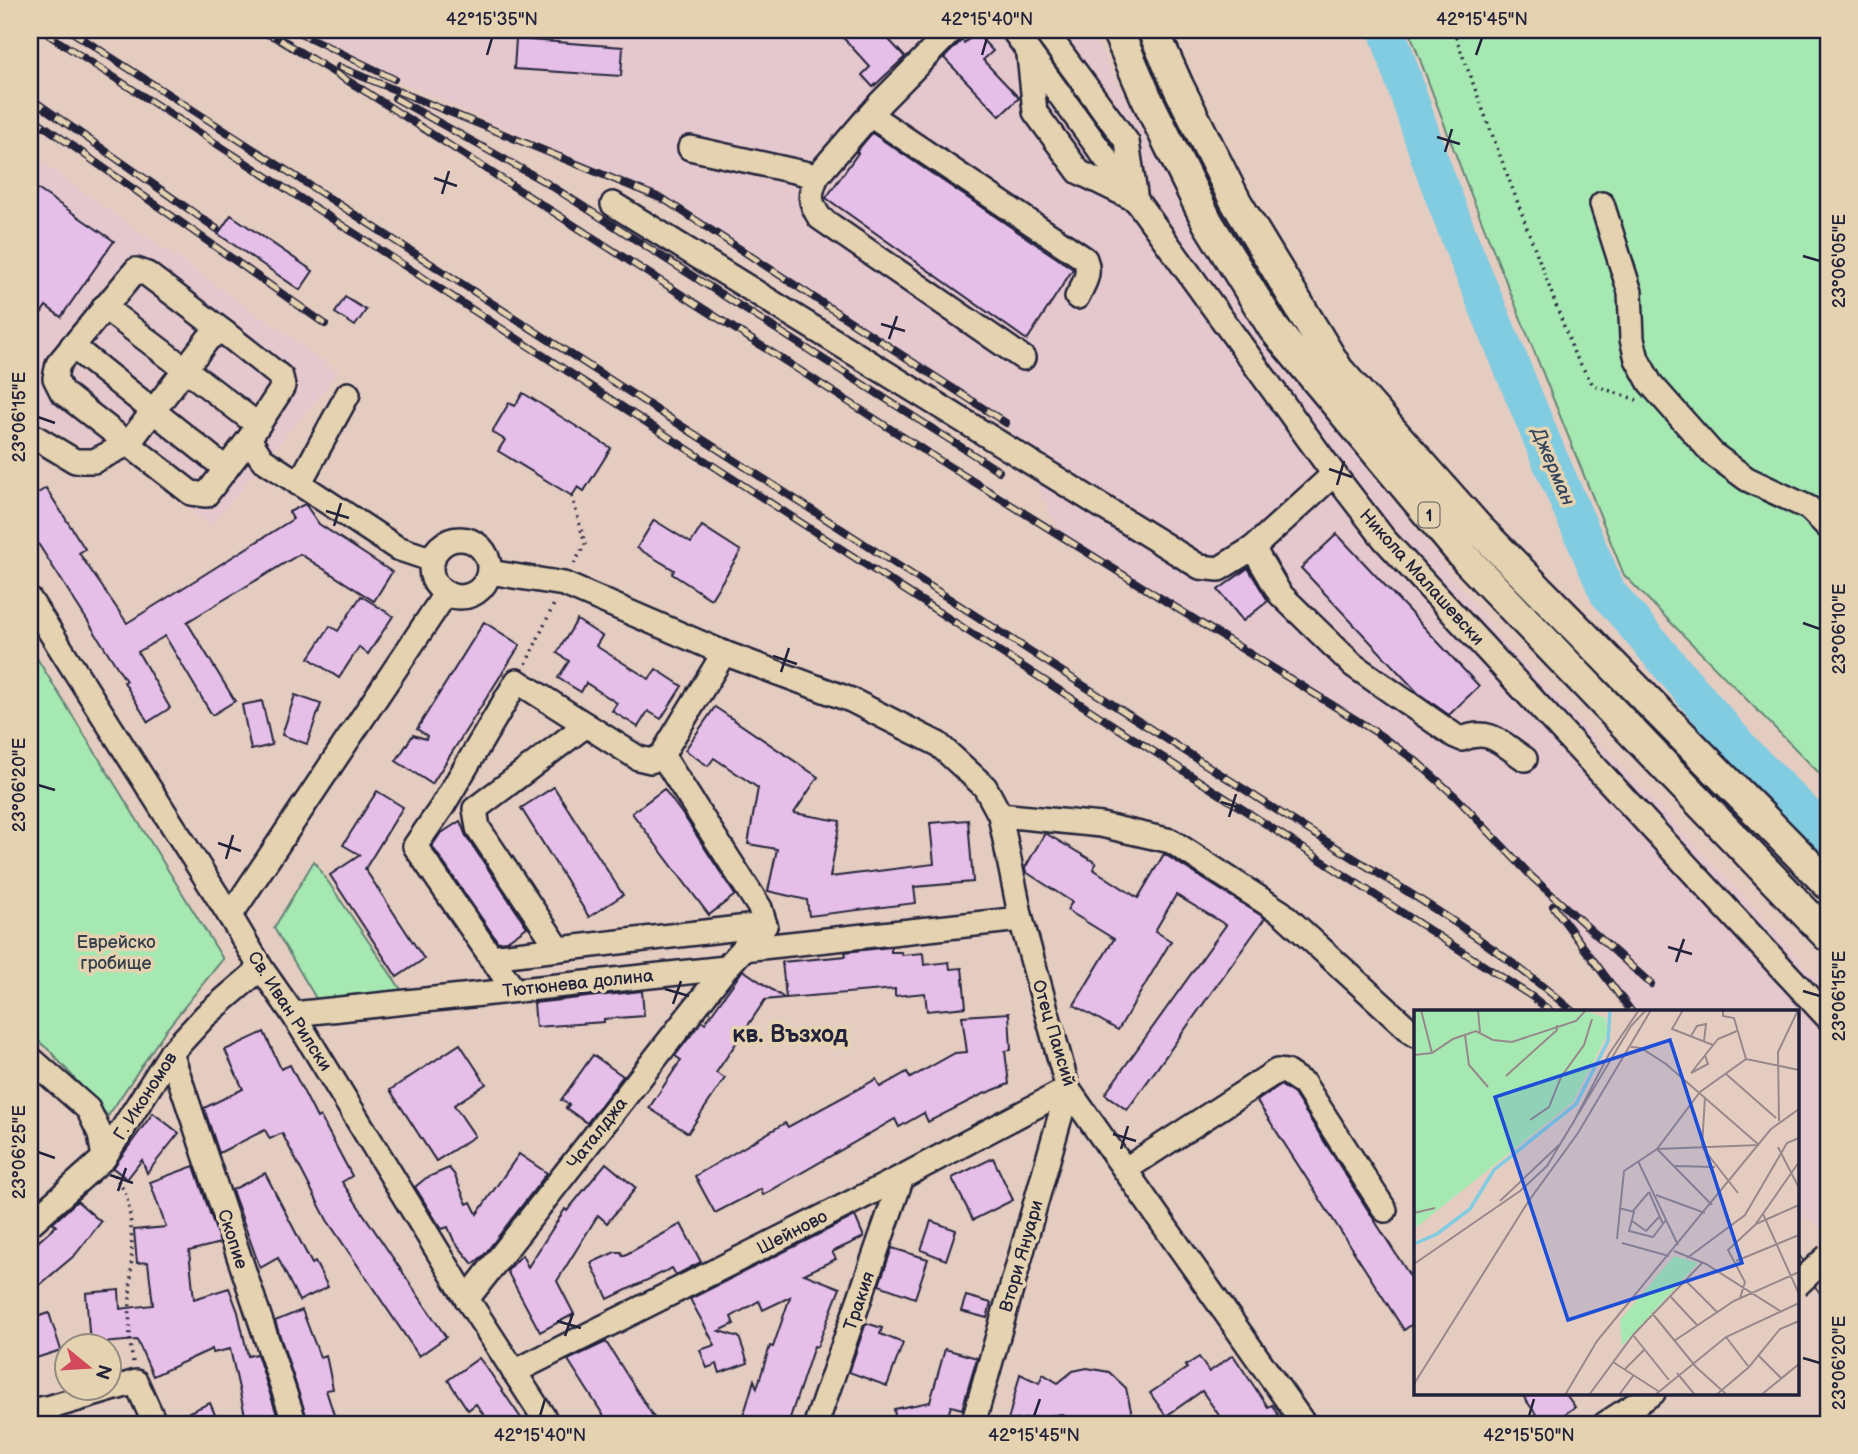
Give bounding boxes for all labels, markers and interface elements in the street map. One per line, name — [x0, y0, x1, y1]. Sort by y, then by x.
text: 42°15'35"N — [446, 9, 538, 30]
text: 42°15'40"N — [941, 9, 1033, 30]
text: 42°15'45"N — [1436, 9, 1528, 30]
text: 23°06'05"E — [1829, 214, 1850, 308]
text: 23°06'15"E — [9, 371, 30, 462]
water label: Джерман — [1526, 423, 1579, 509]
road number: 1 — [1418, 502, 1440, 528]
street label: Никола Малашевски — [1355, 505, 1488, 650]
text: 23°06'10"E — [1829, 583, 1850, 675]
text: 23°06'20"E — [9, 738, 30, 832]
park label: Еврейско гробище — [76, 932, 156, 974]
street label: Св. Иван Рилски — [243, 947, 336, 1075]
text: 23°06'15"E — [1829, 950, 1850, 1041]
street label: Тютюнева долина — [502, 965, 655, 1002]
street label: Отец Паисий — [1027, 977, 1080, 1089]
inset map — [1414, 1010, 1798, 1394]
district label: кв. Възход — [732, 1020, 848, 1049]
street label: Г. Икономов — [109, 1048, 182, 1144]
street label: Чаталджа — [563, 1093, 632, 1173]
text: 23°06'25"E — [9, 1105, 30, 1199]
street label: Втори Януари — [995, 1198, 1048, 1315]
street label: Шейново — [754, 1206, 831, 1259]
street label: Скопие — [213, 1207, 252, 1272]
street label: Тракия — [840, 1269, 879, 1333]
text: 23°06'20"E — [1829, 1316, 1850, 1410]
north arrow — [52, 1332, 122, 1402]
text: N — [90, 1361, 116, 1382]
text: 42°15'40"N — [494, 1425, 586, 1446]
text: 42°15'45"N — [988, 1425, 1080, 1446]
text: 42°15'50"N — [1483, 1425, 1575, 1446]

